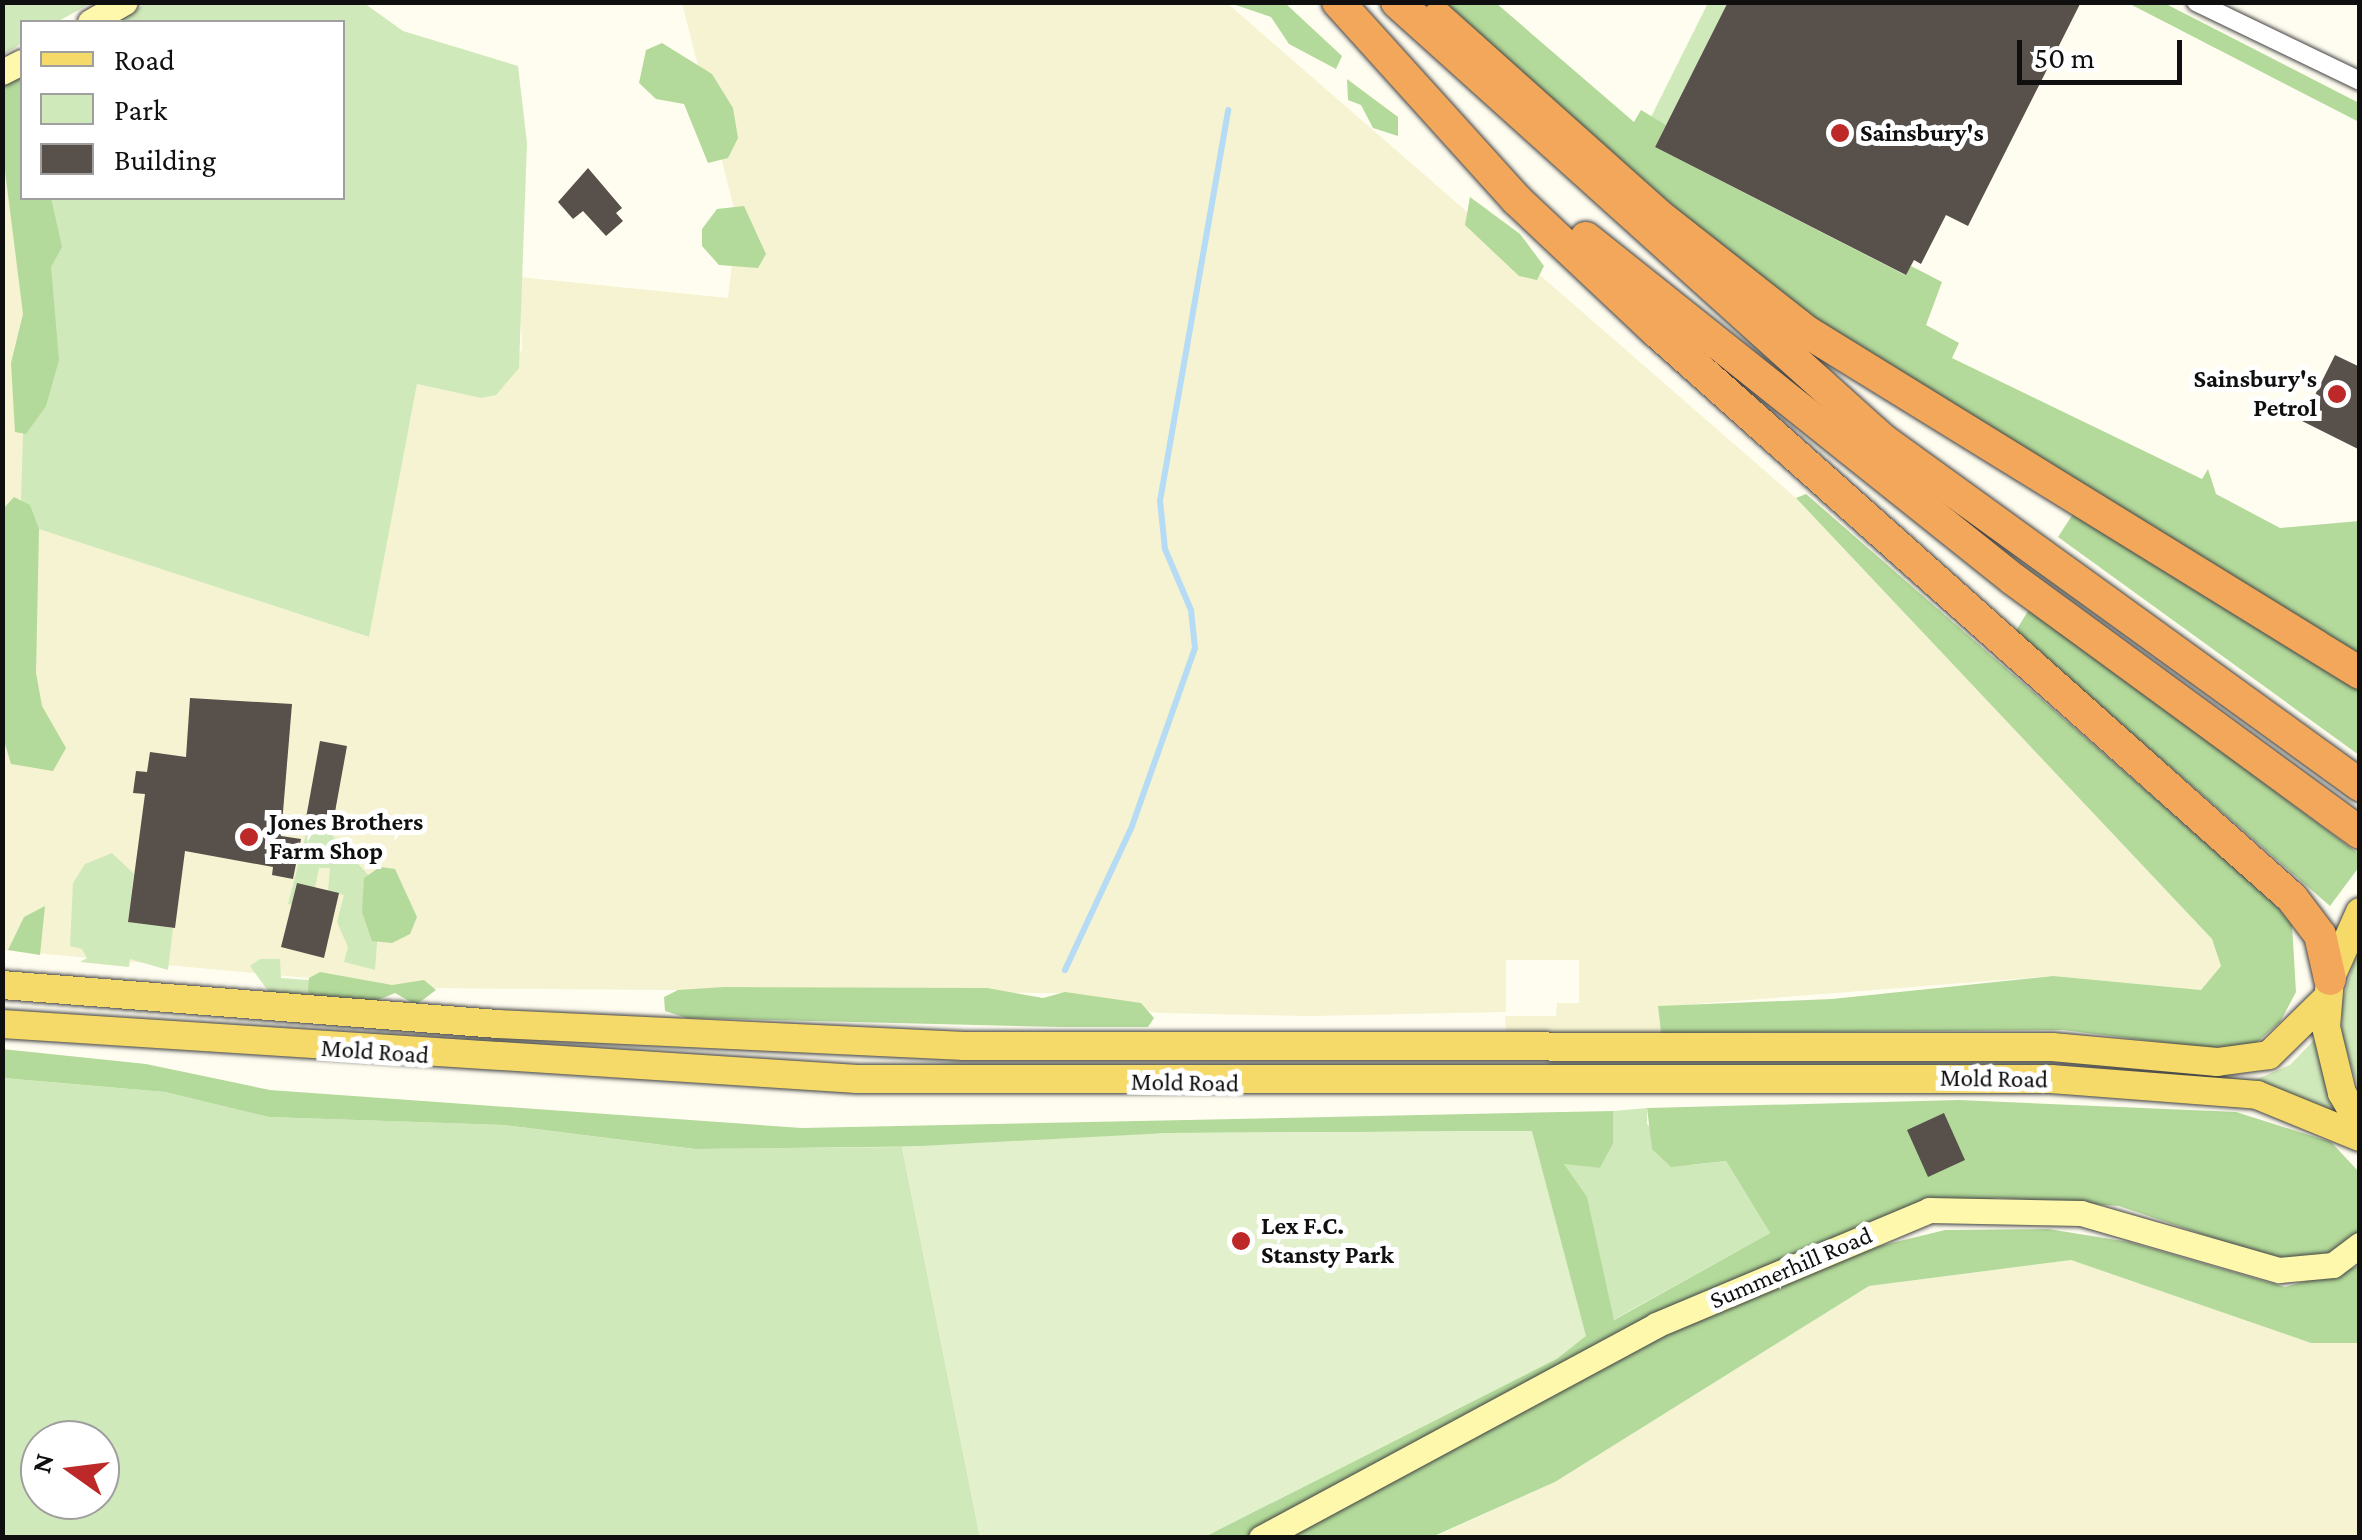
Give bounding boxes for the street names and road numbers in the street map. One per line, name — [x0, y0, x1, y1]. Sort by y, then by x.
street label: Mold Road — [320, 1033, 430, 1071]
street label: Mold Road — [1940, 1063, 2048, 1095]
street label: Mold Road — [1131, 1067, 1239, 1099]
street label: Summerhill Road — [1705, 1220, 1877, 1316]

